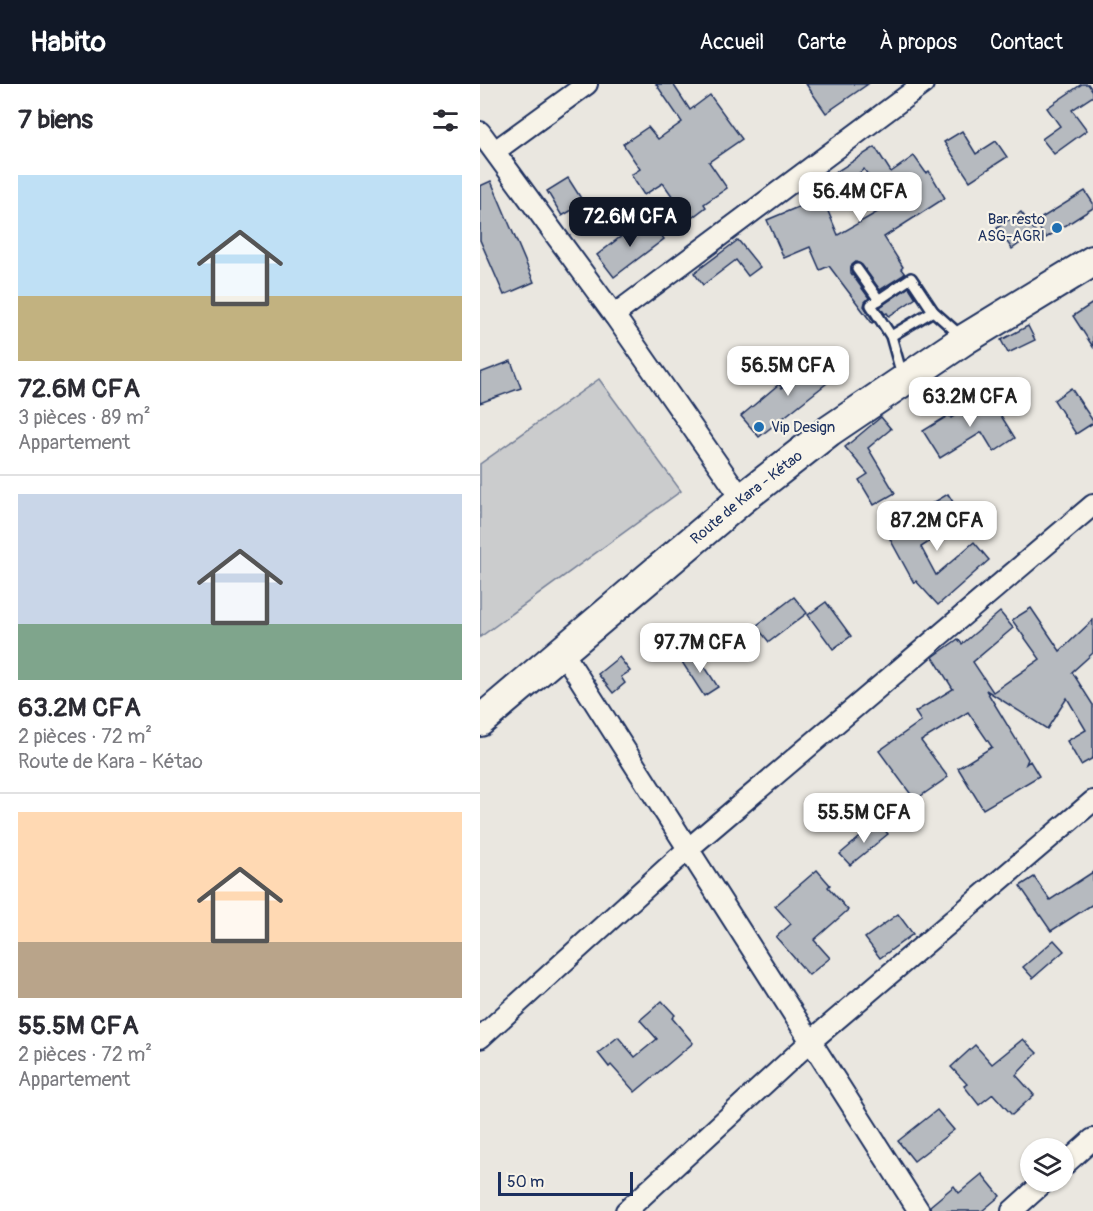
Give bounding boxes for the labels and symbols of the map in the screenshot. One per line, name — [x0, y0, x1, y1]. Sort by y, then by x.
pin: 56.4M CFA — [791, 172, 929, 223]
pin: 72.6M CFA — [561, 197, 699, 248]
place label: Bar resto ASG-AGRI — [978, 210, 1045, 246]
marker: Bar resto ASG-AGRI — [1050, 221, 1064, 235]
pin: 56.5M CFA — [719, 346, 857, 397]
pin: 63.2M CFA — [901, 377, 1039, 428]
place label: Vip Design — [771, 418, 835, 437]
marker: Vip Design — [752, 420, 766, 434]
street label: Route de Kara - Kétao — [687, 446, 806, 548]
pin: 87.2M CFA — [868, 501, 1006, 552]
pin: 97.7M CFA — [631, 623, 769, 674]
pin: 55.5M CFA — [795, 793, 933, 844]
scale bar — [498, 1169, 633, 1196]

